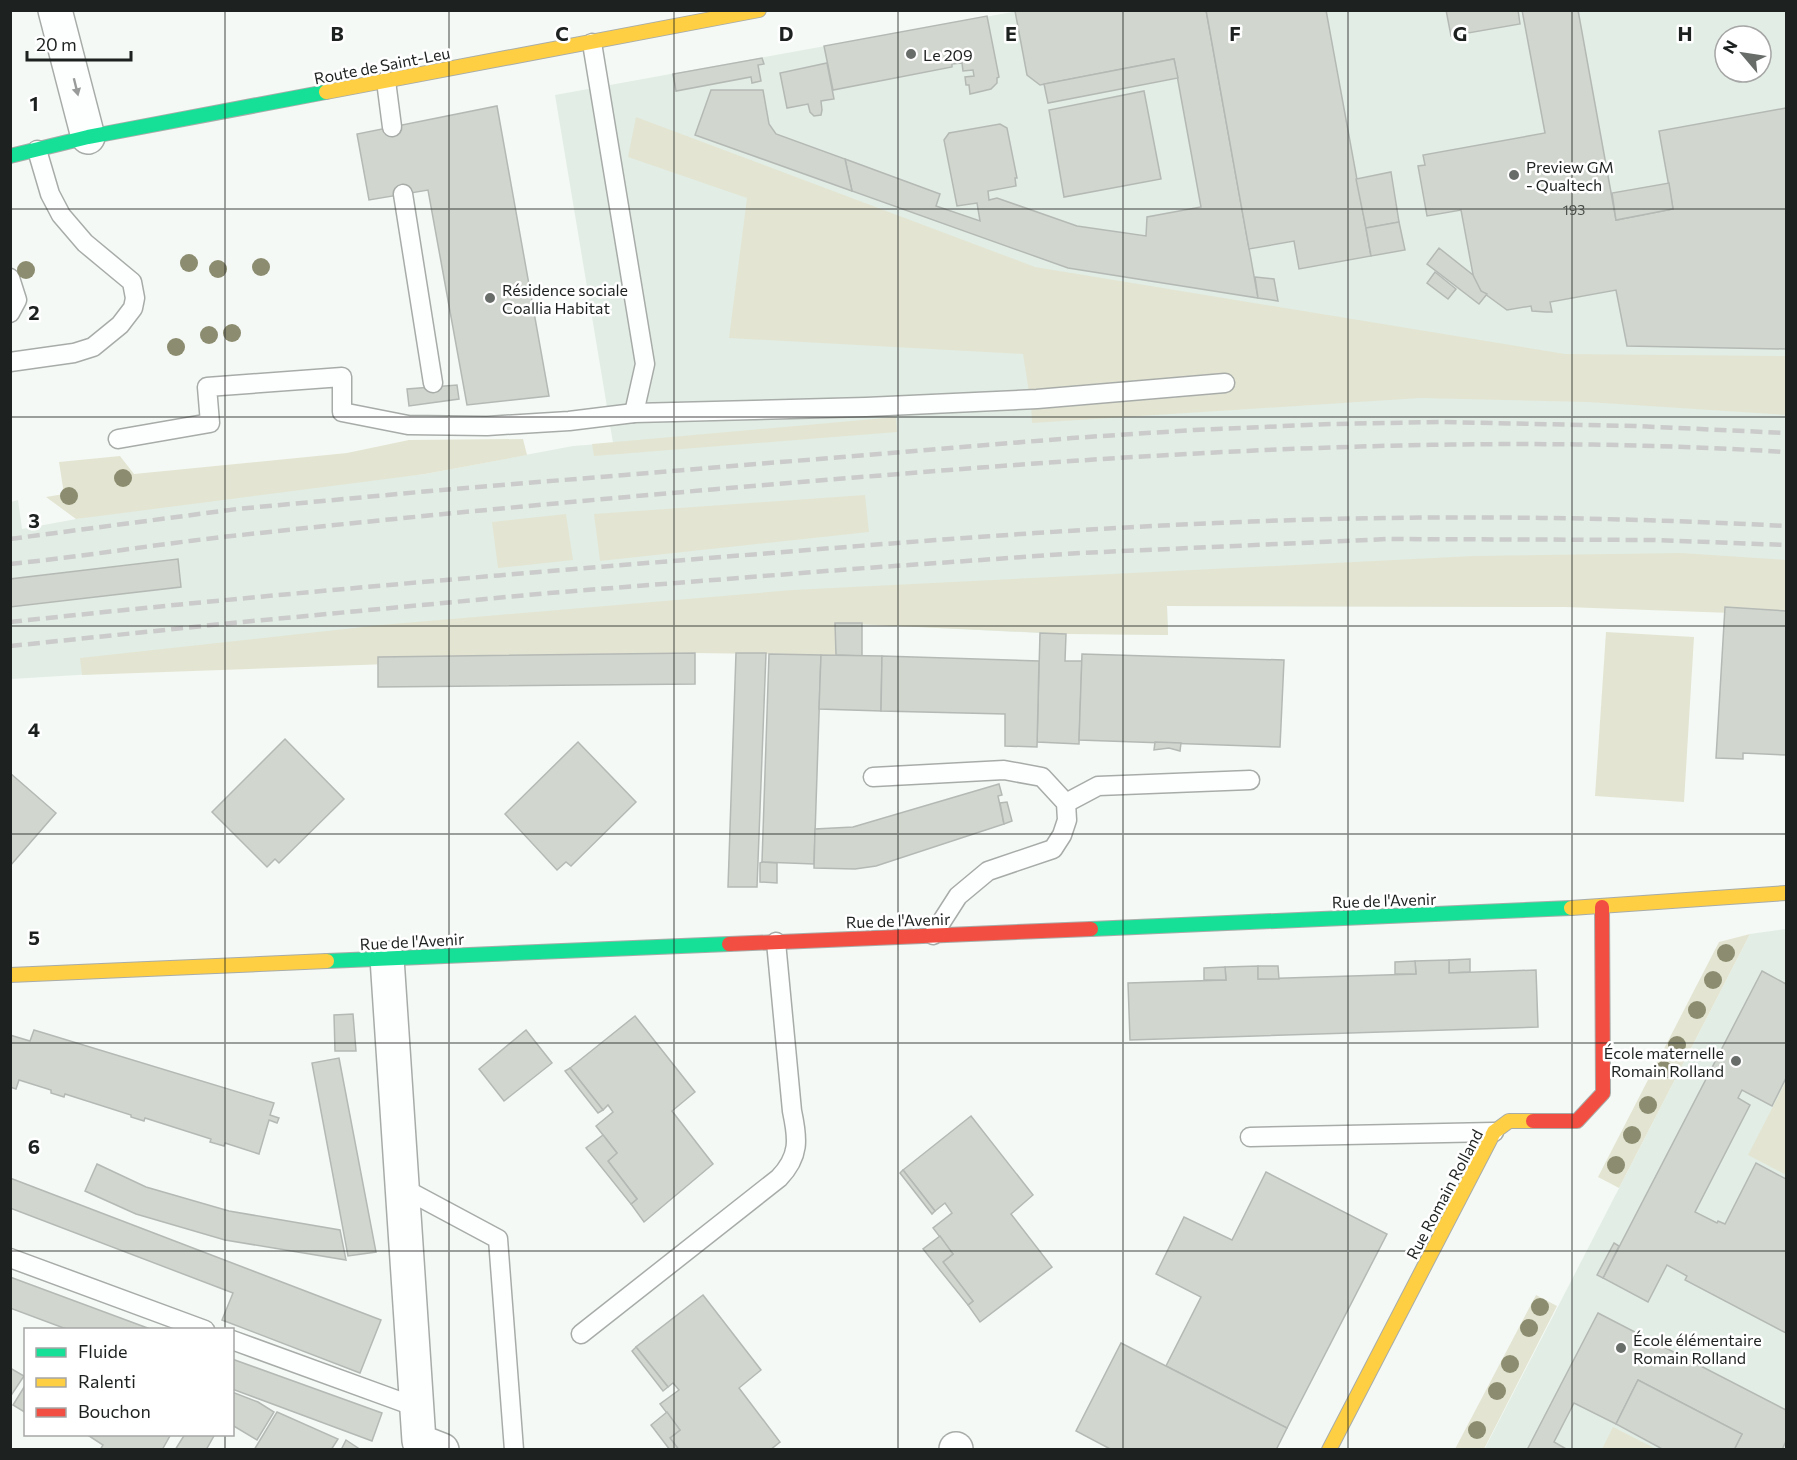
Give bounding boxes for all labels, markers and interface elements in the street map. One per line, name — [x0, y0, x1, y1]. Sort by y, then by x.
text: B — [330, 21, 344, 45]
text: C — [555, 21, 569, 45]
text: D — [779, 21, 793, 45]
text: E — [1005, 21, 1017, 45]
text: F — [1229, 21, 1241, 45]
text: G — [1453, 21, 1467, 45]
text: H — [1678, 21, 1693, 45]
scale bar — [27, 24, 130, 62]
north arrow — [1713, 24, 1773, 84]
text: 20 m — [36, 33, 77, 55]
text: N — [1718, 37, 1741, 56]
street label: Route de Saint-Leu — [312, 42, 452, 88]
place label: Le 209 — [923, 45, 973, 64]
marker: Le 209 — [904, 47, 918, 61]
one-way arrow — [71, 78, 81, 97]
text: 1 — [29, 91, 39, 115]
place label: Preview GM - Qualtech — [1526, 157, 1614, 194]
marker: Preview GM - Qualtech — [1507, 168, 1521, 182]
house number: 193 — [1563, 201, 1585, 218]
place label: Résidence sociale Coallia Habitat — [502, 280, 628, 317]
marker: Résidence sociale Coallia Habitat — [483, 291, 497, 305]
text: 2 — [28, 300, 40, 324]
text: 3 — [28, 508, 40, 532]
text: 4 — [28, 717, 40, 741]
street label: Rue de l'Avenir — [1331, 889, 1437, 911]
street label: Rue de l'Avenir — [845, 909, 951, 931]
text: 5 — [28, 925, 40, 949]
street label: Rue de l'Avenir — [359, 929, 465, 953]
place label: École maternelle Romain Rolland — [1604, 1043, 1724, 1080]
marker: École maternelle Romain Rolland — [1729, 1054, 1743, 1068]
street label: Rue Romain Rolland — [1402, 1126, 1486, 1262]
text: 6 — [28, 1134, 40, 1158]
legend — [24, 1328, 234, 1436]
place label: École élémentaire Romain Rolland — [1633, 1330, 1762, 1367]
text: Fluide — [78, 1340, 127, 1362]
marker: École élémentaire Romain Rolland — [1614, 1341, 1628, 1355]
text: Ralenti — [78, 1370, 136, 1392]
text: Bouchon — [78, 1400, 151, 1422]

